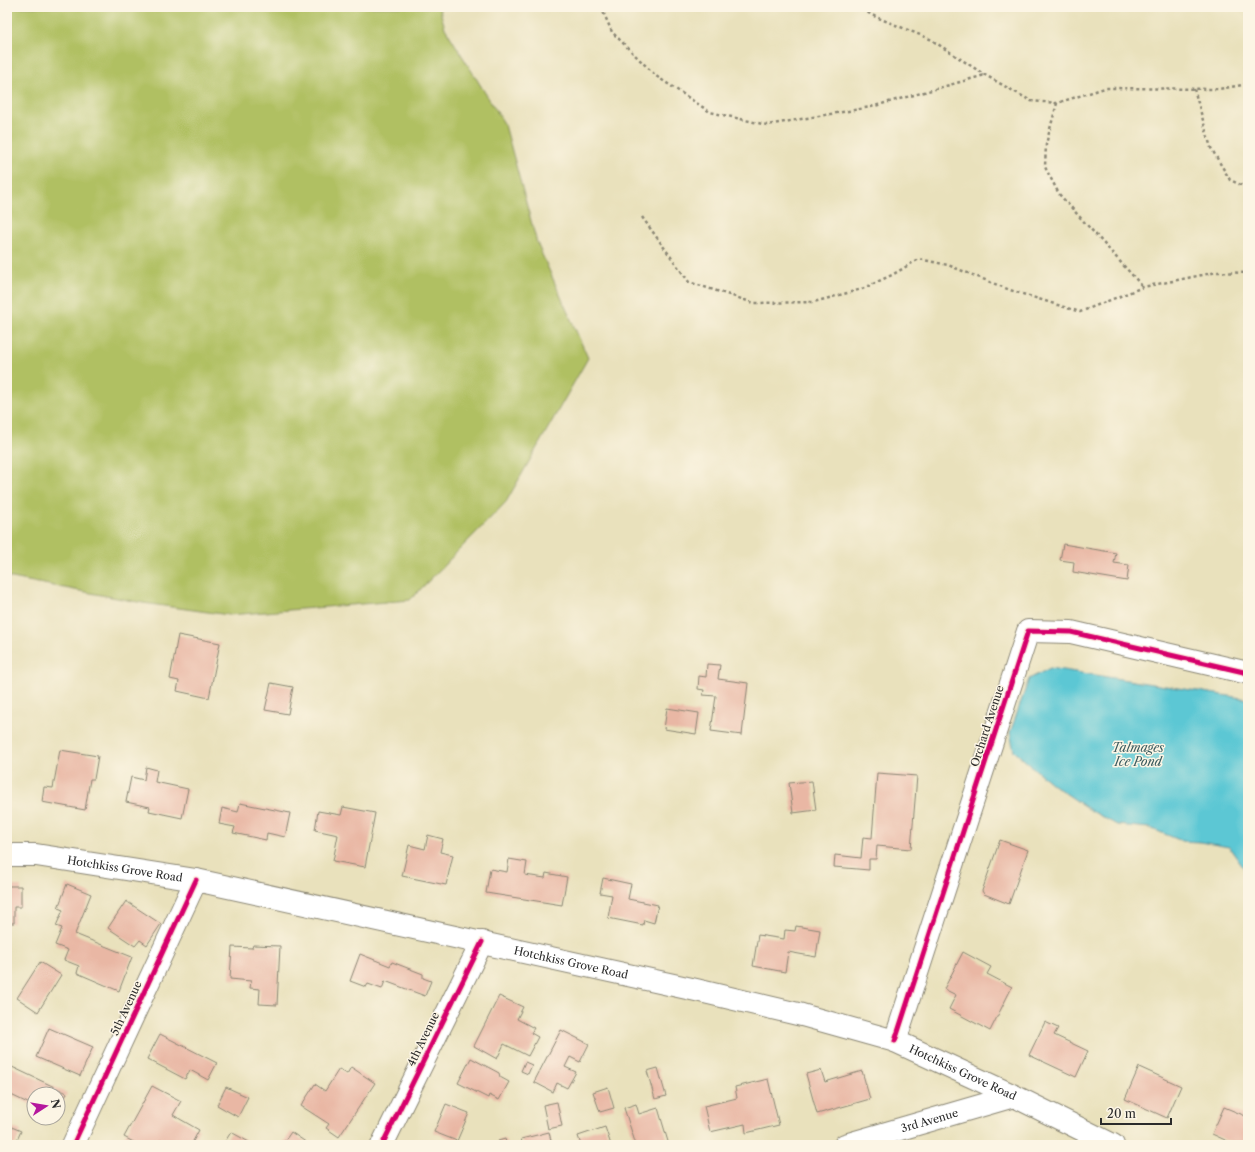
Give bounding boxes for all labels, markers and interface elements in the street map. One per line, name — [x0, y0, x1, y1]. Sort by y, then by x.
street label: Orchard Avenue — [967, 683, 1007, 769]
water label: Talmages Ice Pond — [1112, 740, 1165, 769]
street label: Hotchkiss Grove Road — [66, 853, 184, 885]
street label: Hotchkiss Grove Road — [513, 943, 630, 982]
street label: 5th Avenue — [107, 979, 145, 1037]
street label: 4th Avenue — [404, 1010, 442, 1068]
street label: Hotchkiss Grove Road — [907, 1042, 1019, 1103]
north arrow — [26, 1086, 66, 1126]
text: N — [48, 1098, 64, 1110]
scale bar — [1101, 1100, 1171, 1126]
street label: 3rd Avenue — [899, 1106, 960, 1135]
text: 20 m — [1107, 1106, 1136, 1121]

